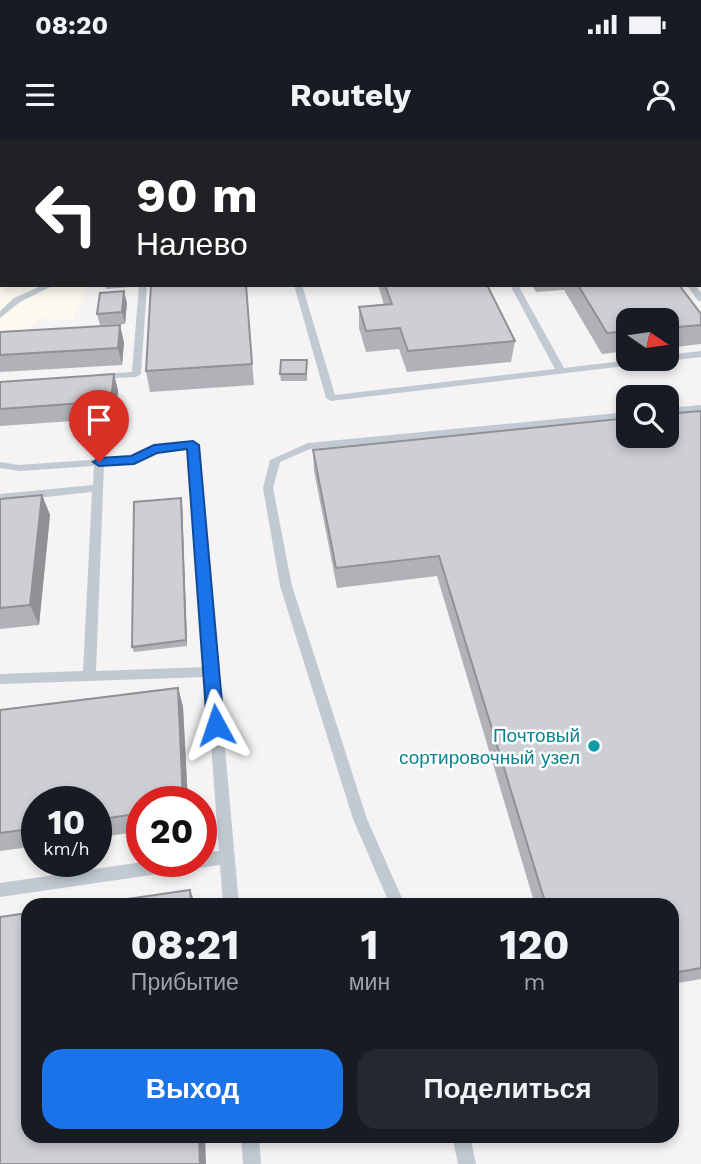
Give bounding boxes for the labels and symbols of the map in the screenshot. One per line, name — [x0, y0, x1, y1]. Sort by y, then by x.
north arrow — [616, 308, 679, 371]
pin — [69, 390, 129, 462]
position arrow — [179, 688, 253, 762]
place label: Почтовый сортировочный узел — [399, 724, 580, 769]
marker: Почтовый сортировочный узел — [586, 738, 602, 754]
speed limit sign: 20 — [126, 786, 217, 877]

